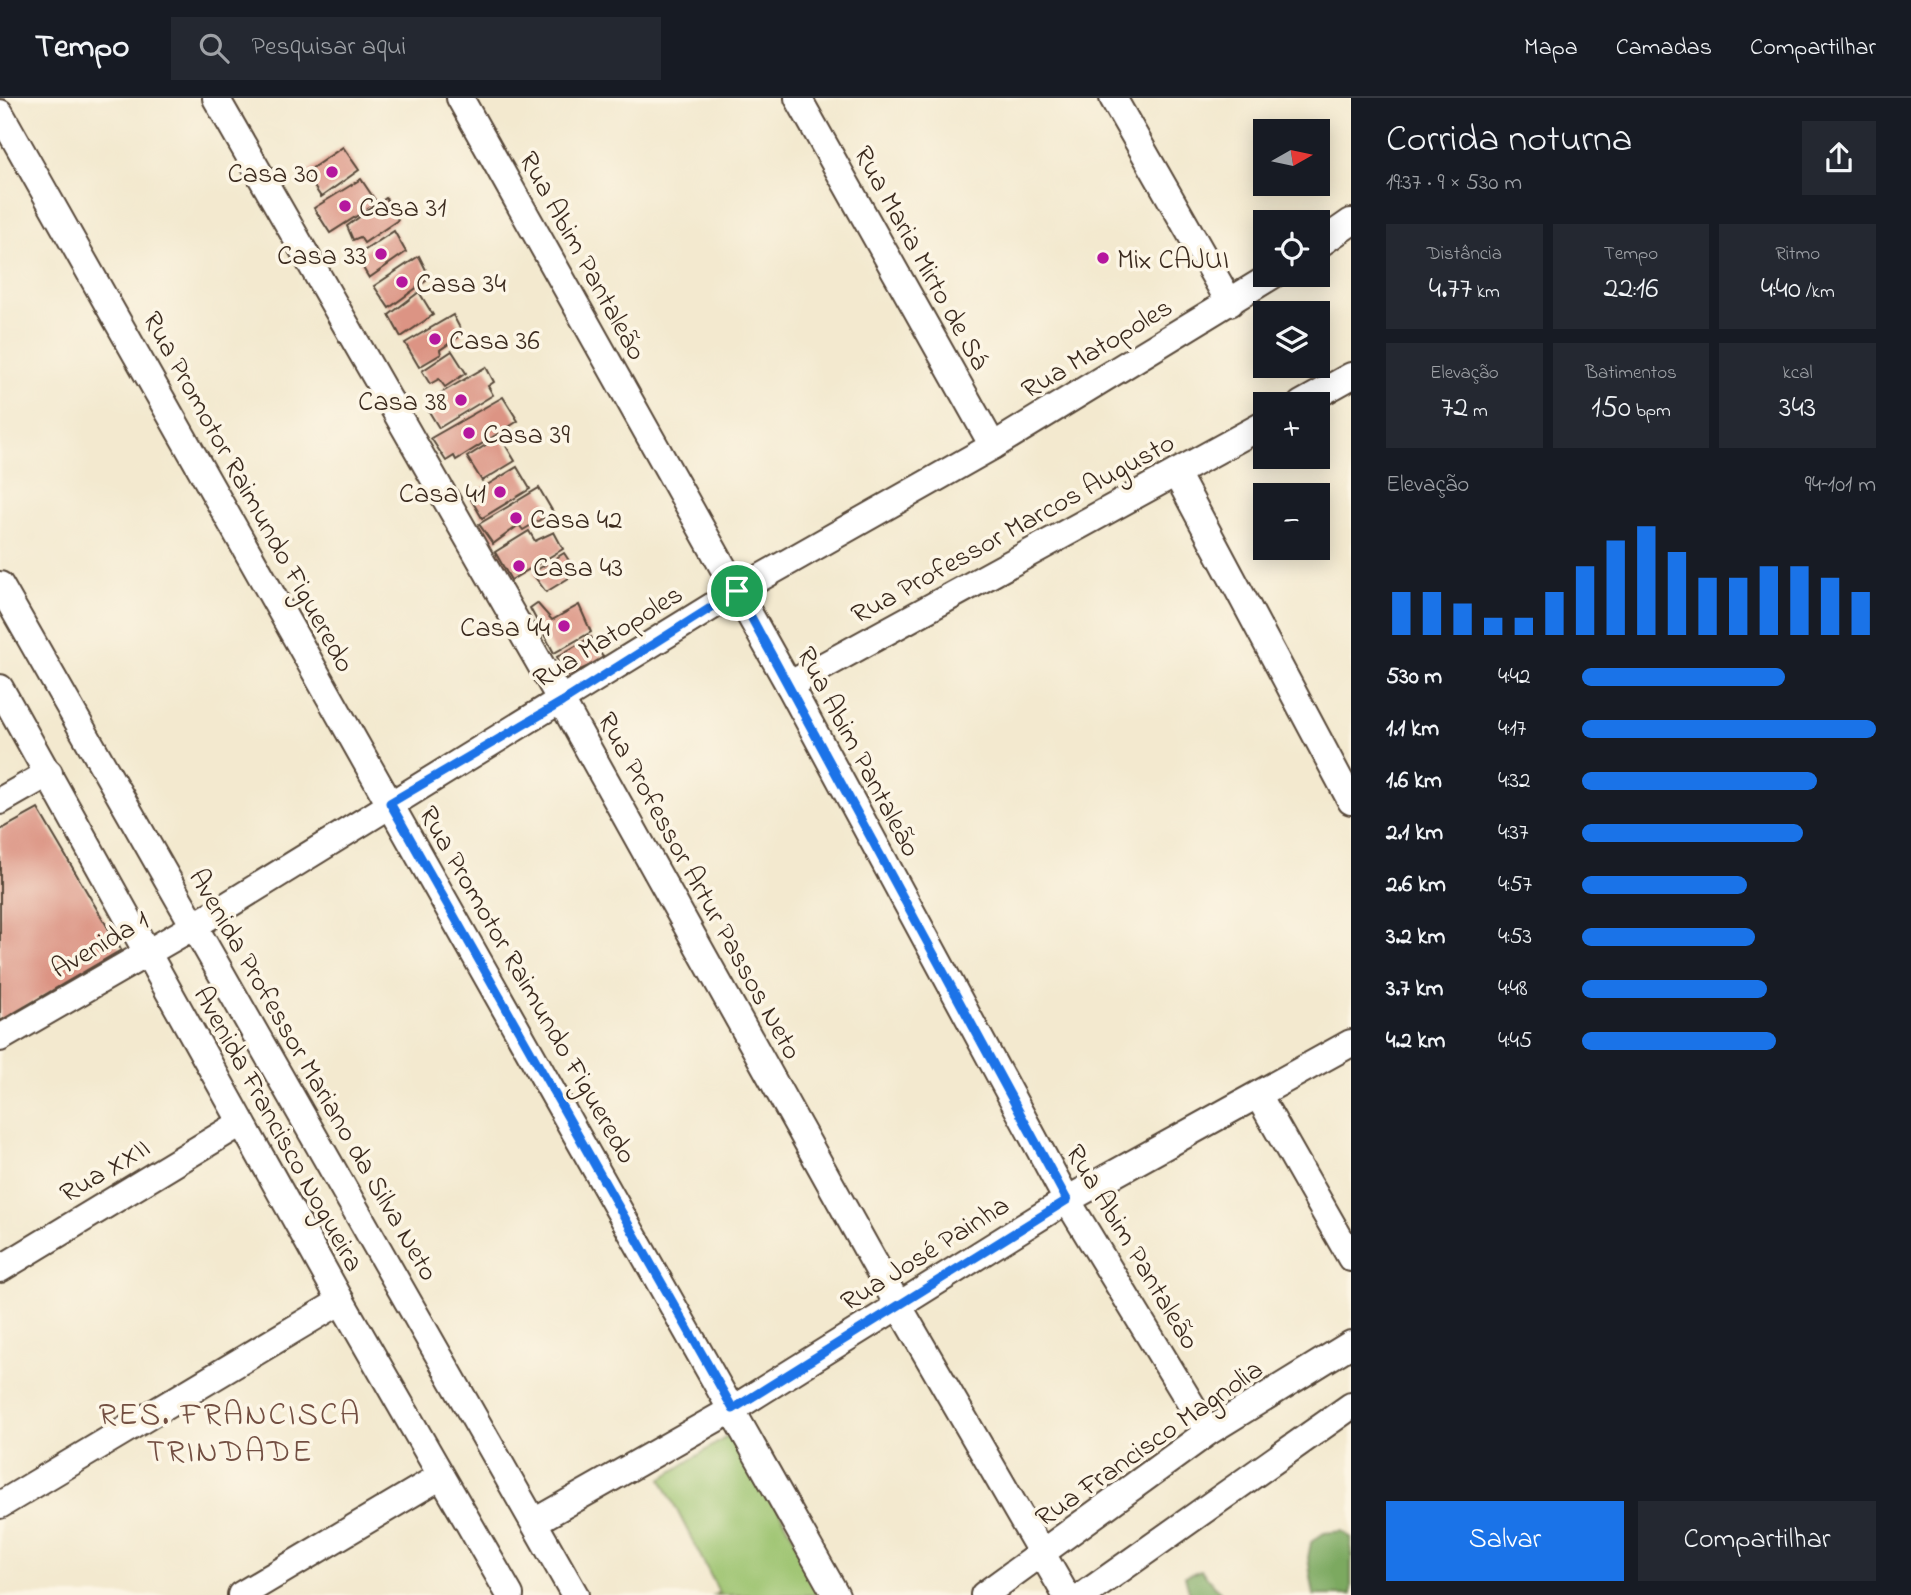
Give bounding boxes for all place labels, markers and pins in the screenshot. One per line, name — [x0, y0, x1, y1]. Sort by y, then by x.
place label: Casa 30 — [227, 155, 318, 196]
marker: Casa 30 — [324, 164, 340, 180]
place label: Casa 31 — [359, 189, 446, 230]
marker: Casa 31 — [337, 198, 353, 214]
place label: Casa 33 — [277, 237, 367, 278]
place label: Mix CAJUI — [1117, 241, 1229, 282]
marker: Casa 33 — [373, 246, 389, 262]
marker: Mix CAJUI — [1095, 250, 1111, 266]
place label: Casa 34 — [416, 265, 506, 306]
marker: Casa 34 — [394, 274, 410, 290]
place label: Casa 36 — [449, 322, 540, 363]
marker: Casa 36 — [427, 331, 443, 347]
place label: Casa 38 — [358, 383, 447, 424]
marker: Casa 38 — [453, 392, 469, 408]
place label: Casa 39 — [483, 416, 570, 457]
marker: Casa 39 — [461, 425, 477, 441]
place label: Casa 41 — [399, 475, 486, 516]
marker: Casa 41 — [492, 484, 508, 500]
place label: Casa 42 — [530, 501, 622, 542]
marker: Casa 42 — [508, 510, 524, 526]
place label: Casa 43 — [533, 549, 623, 590]
marker: Casa 43 — [511, 558, 527, 574]
pin — [707, 561, 767, 621]
place label: Casa 44 — [460, 609, 550, 650]
marker: Casa 44 — [556, 618, 572, 634]

